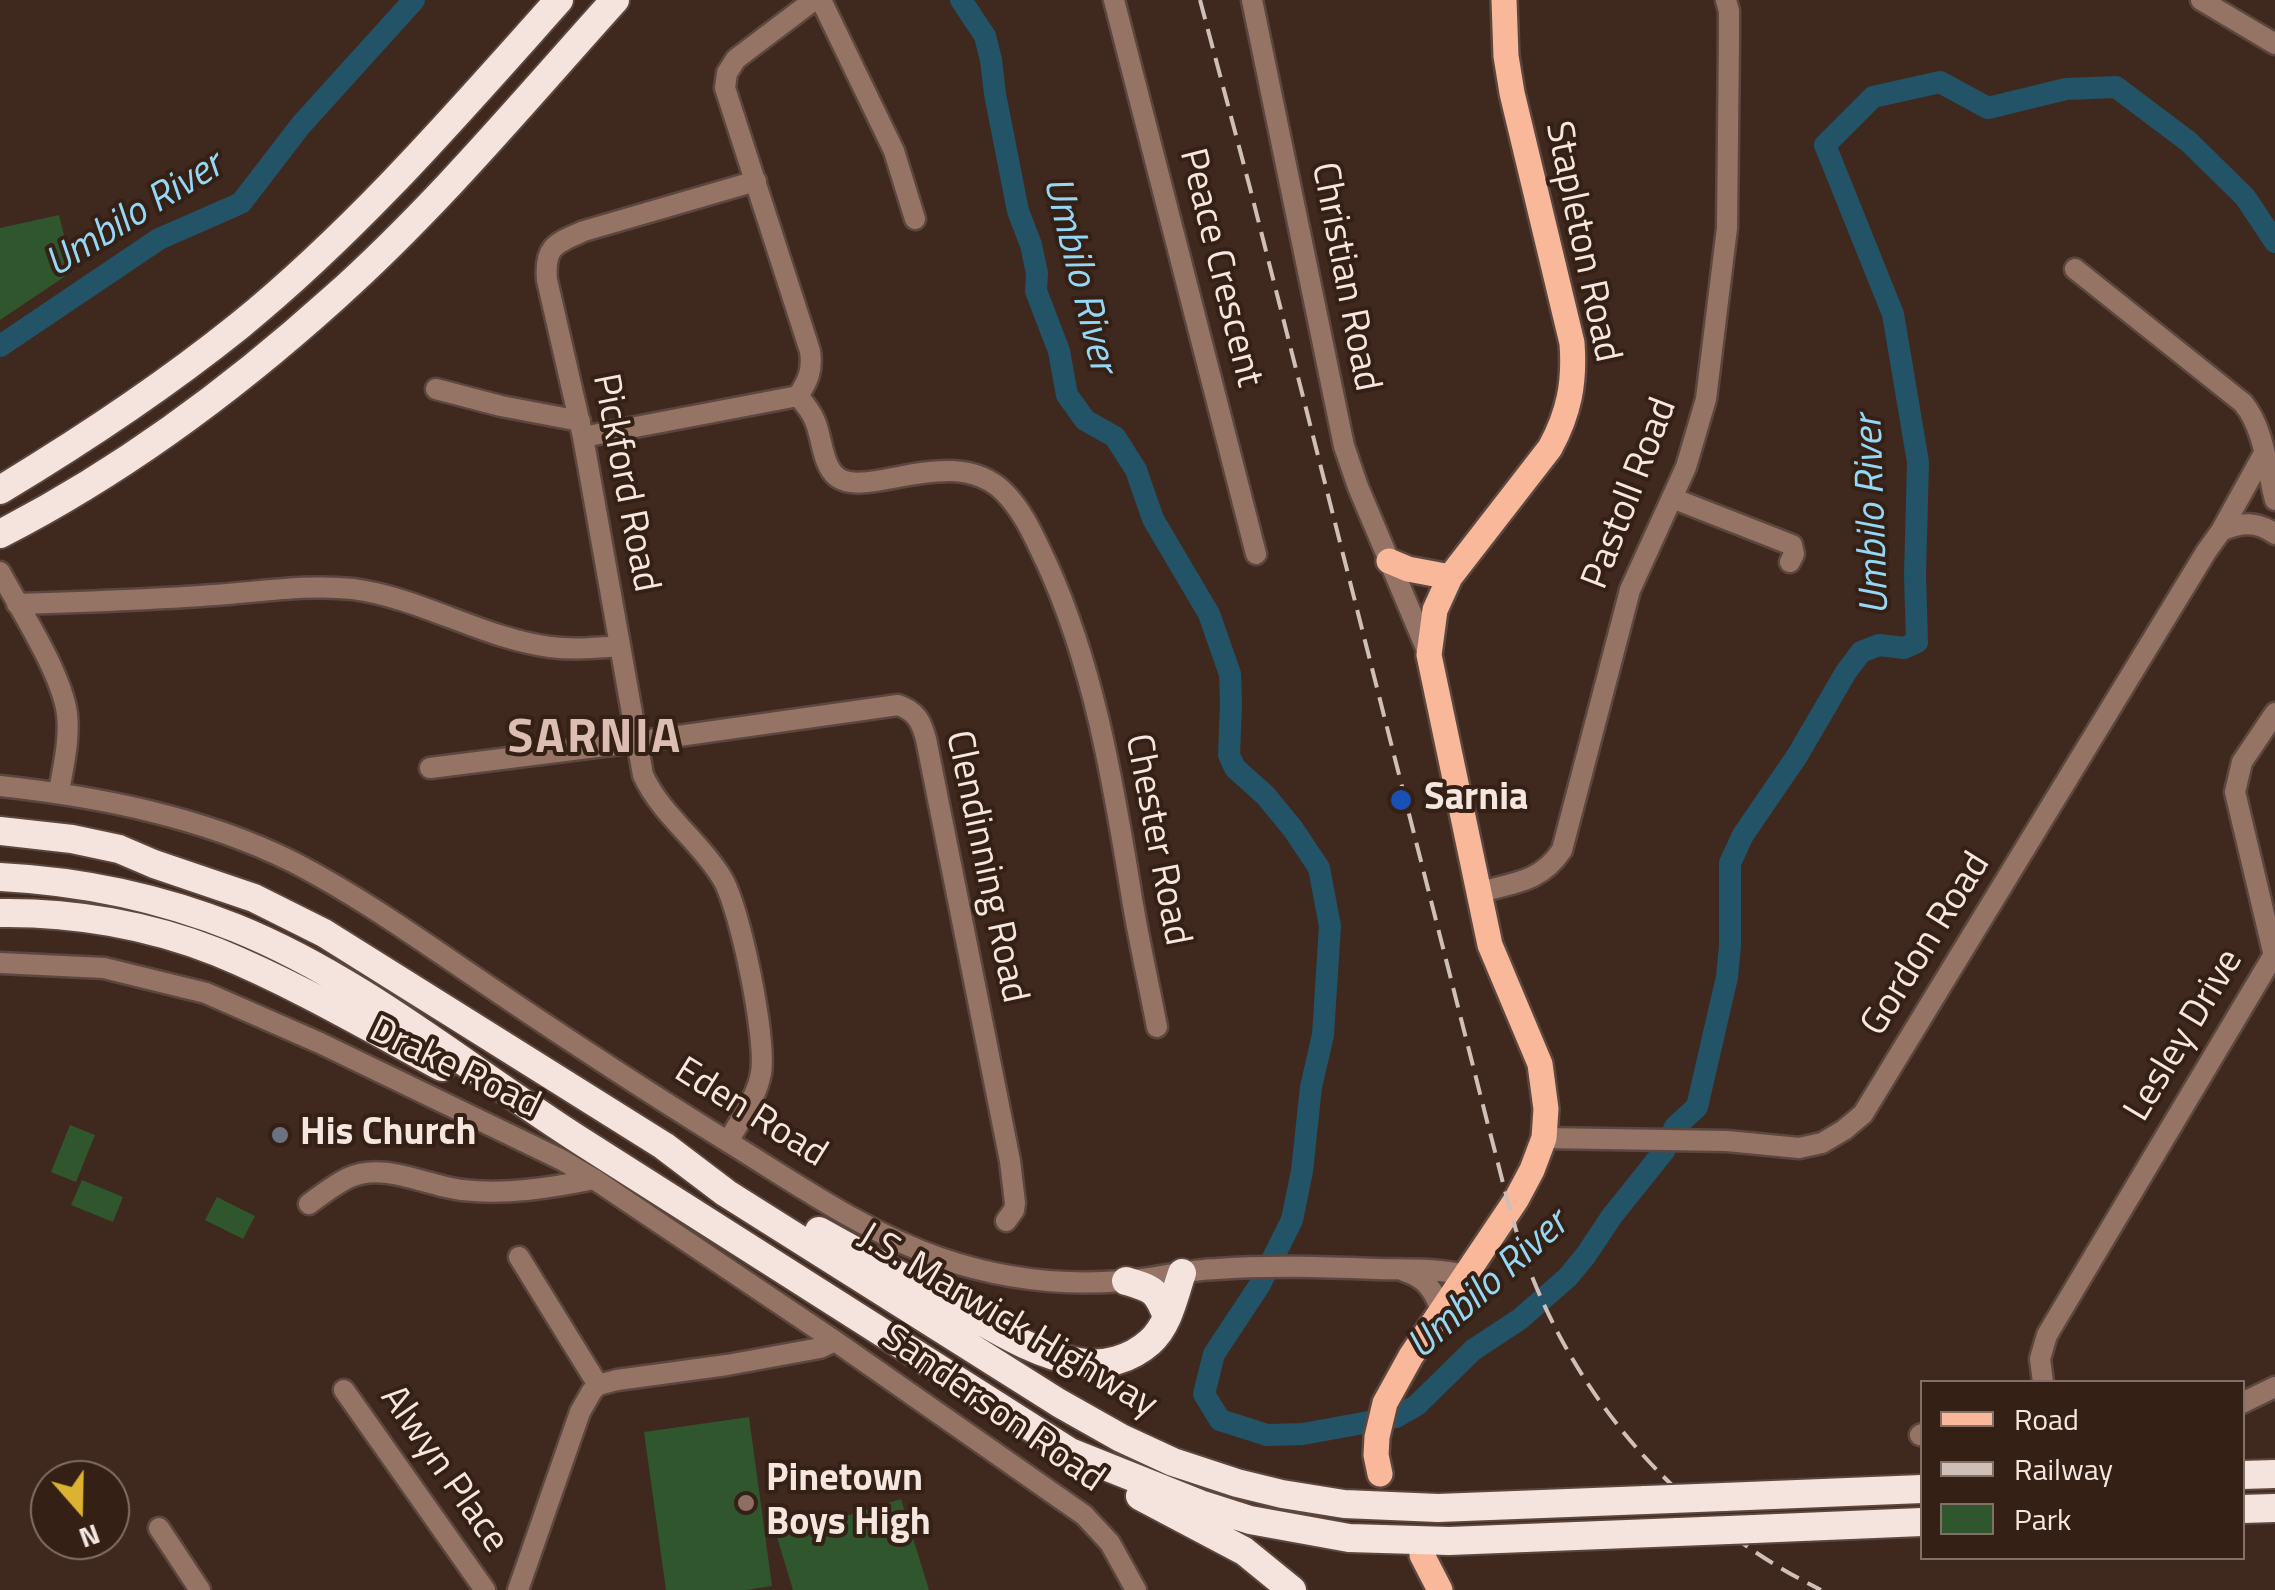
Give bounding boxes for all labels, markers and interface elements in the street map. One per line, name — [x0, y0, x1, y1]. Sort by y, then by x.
street label: Stapleton Road — [1533, 117, 1629, 367]
water label: Umbilo River — [38, 143, 232, 289]
street label: Peace Crescent — [1167, 144, 1271, 392]
street label: Christian Road — [1299, 159, 1389, 395]
water label: Umbilo River — [1031, 172, 1125, 378]
street label: Pickford Road — [581, 370, 667, 596]
street label: Pastoll Road — [1574, 392, 1688, 596]
water label: Umbilo River — [1847, 414, 1901, 616]
district label: SARNIA — [507, 711, 683, 769]
street label: Clendinning Road — [934, 727, 1036, 1007]
street label: Chester Road — [1113, 730, 1199, 950]
place label: Sarnia — [1424, 777, 1528, 823]
marker: Sarnia — [1388, 787, 1414, 813]
street label: Gordon Road — [1853, 845, 2001, 1045]
street label: Lesley Drive — [2116, 942, 2254, 1130]
street label: Drake Road — [361, 1008, 547, 1130]
street label: Eden Road — [665, 1049, 835, 1179]
place label: His Church — [300, 1112, 477, 1158]
marker: His Church — [269, 1124, 291, 1146]
water label: Umbilo River — [1399, 1201, 1579, 1371]
street label: J.S. Marwick Highway — [849, 1215, 1165, 1429]
street label: Sanderson Road — [872, 1316, 1112, 1504]
street label: Alwyn Place — [369, 1378, 517, 1562]
legend — [1920, 1380, 2245, 1560]
text: Road — [2014, 1396, 2079, 1442]
text: Railway — [2014, 1446, 2113, 1492]
place label: Pinetown Boys High — [766, 1458, 931, 1548]
north arrow — [30, 1460, 130, 1560]
marker: Pinetown Boys High — [735, 1492, 757, 1514]
text: Park — [2014, 1496, 2071, 1542]
text: N — [73, 1513, 106, 1560]

